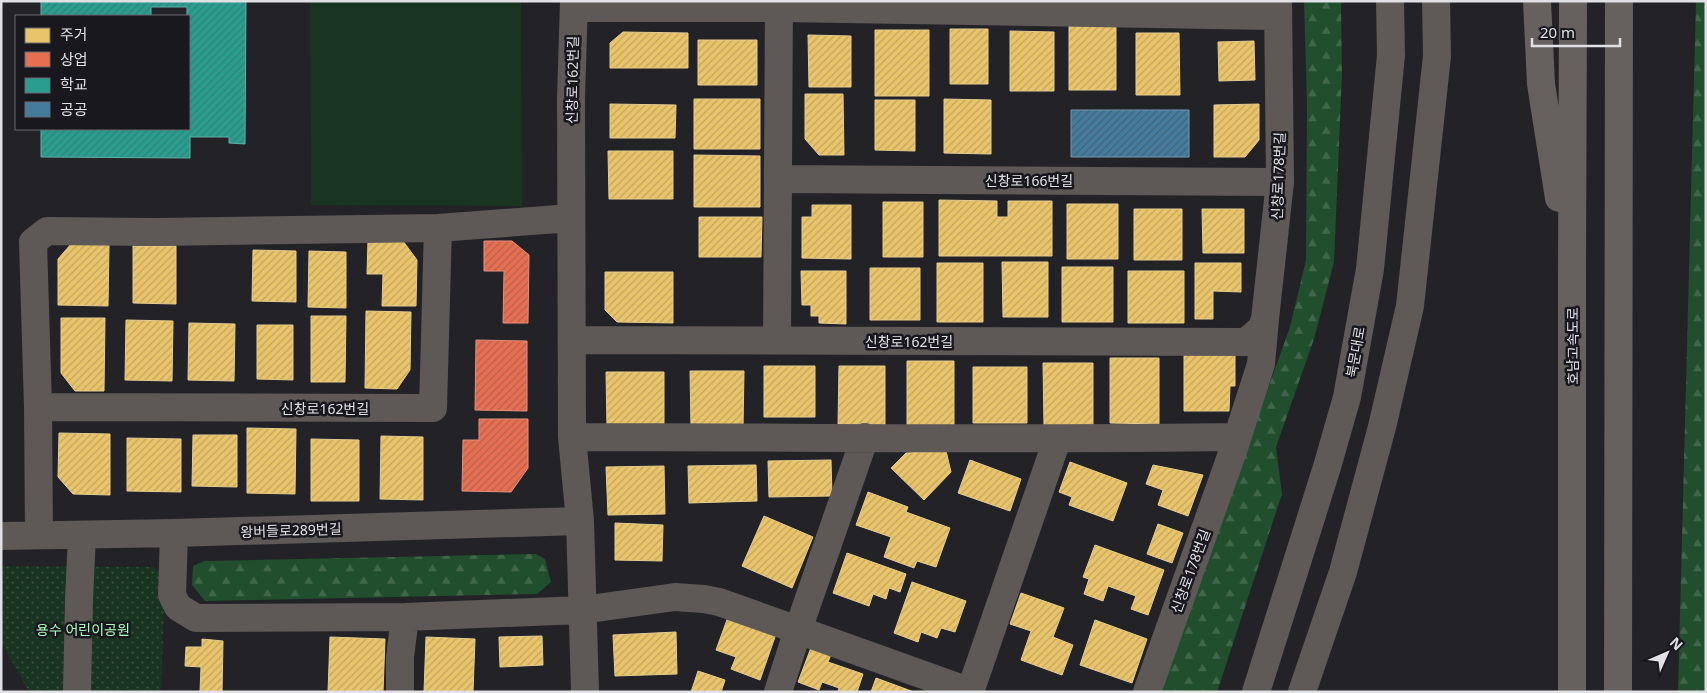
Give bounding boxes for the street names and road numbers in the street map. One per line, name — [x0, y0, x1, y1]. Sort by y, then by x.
street label: 신창로162번길 — [562, 36, 582, 124]
street label: 신창로178번길 — [1267, 131, 1289, 221]
street label: 신창로166번길 — [985, 171, 1073, 190]
street label: 호남고속도로 — [1563, 307, 1582, 385]
street label: 북문대로 — [1341, 325, 1369, 379]
street label: 신창로162번길 — [865, 332, 953, 351]
street label: 신창로162번길 — [281, 399, 369, 418]
street label: 왕버들로289번길 — [240, 519, 342, 541]
street label: 신창로178번길 — [1166, 526, 1214, 616]

